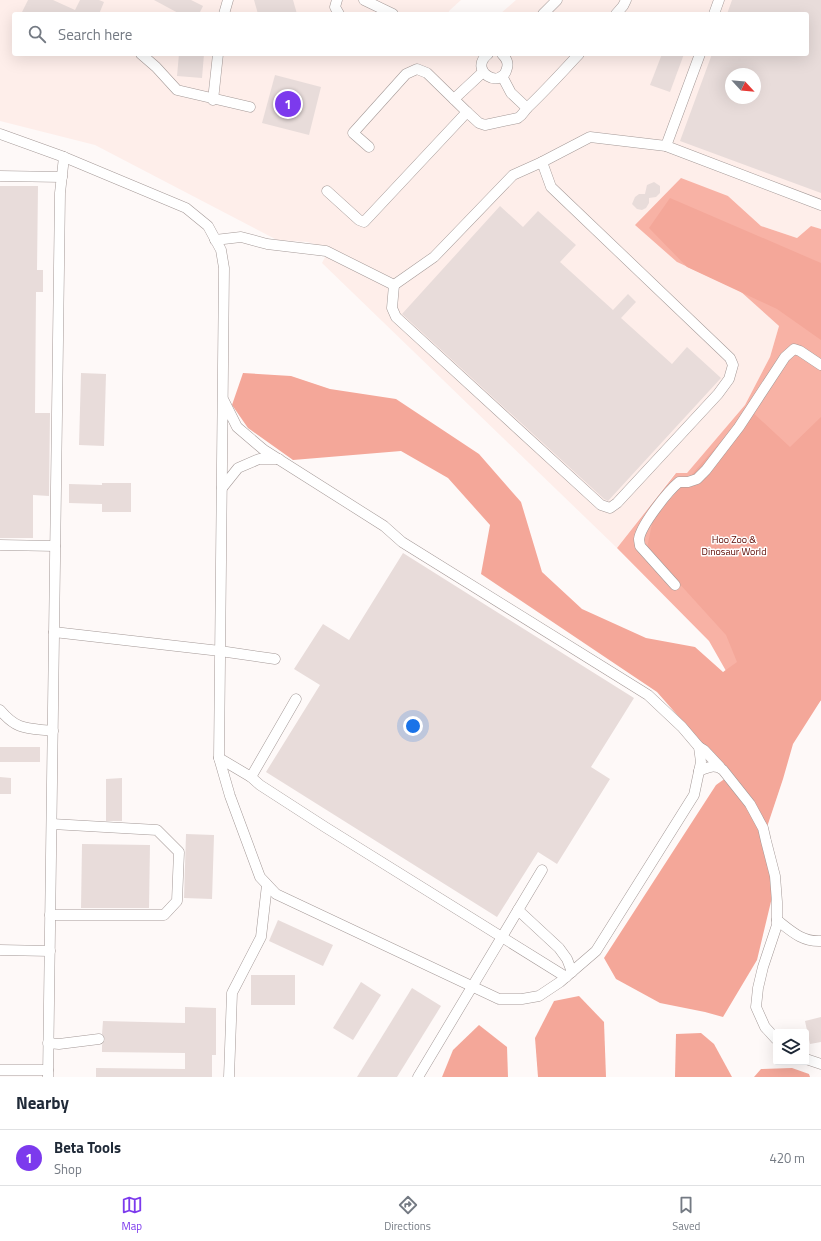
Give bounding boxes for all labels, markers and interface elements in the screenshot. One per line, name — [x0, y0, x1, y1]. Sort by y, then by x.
search box — [12, 12, 809, 56]
icon: search — [26, 23, 48, 45]
text: Search here — [58, 23, 132, 46]
north arrow — [725, 68, 761, 104]
pin: 1 — [275, 89, 301, 119]
park label: Hoo Zoo & Dinosaur World — [702, 532, 766, 559]
your location — [403, 716, 423, 736]
map controls — [773, 1029, 809, 1065]
button: layers — [773, 1029, 809, 1065]
text: Nearby — [16, 1090, 69, 1116]
text: Beta Tools — [54, 1136, 121, 1159]
text: 1 — [25, 1148, 33, 1168]
text: 420 m — [769, 1148, 805, 1168]
text: Shop — [54, 1159, 82, 1179]
tab: Map — [121, 1194, 143, 1234]
tab: Directions — [384, 1194, 431, 1234]
tab: Saved — [672, 1194, 700, 1234]

